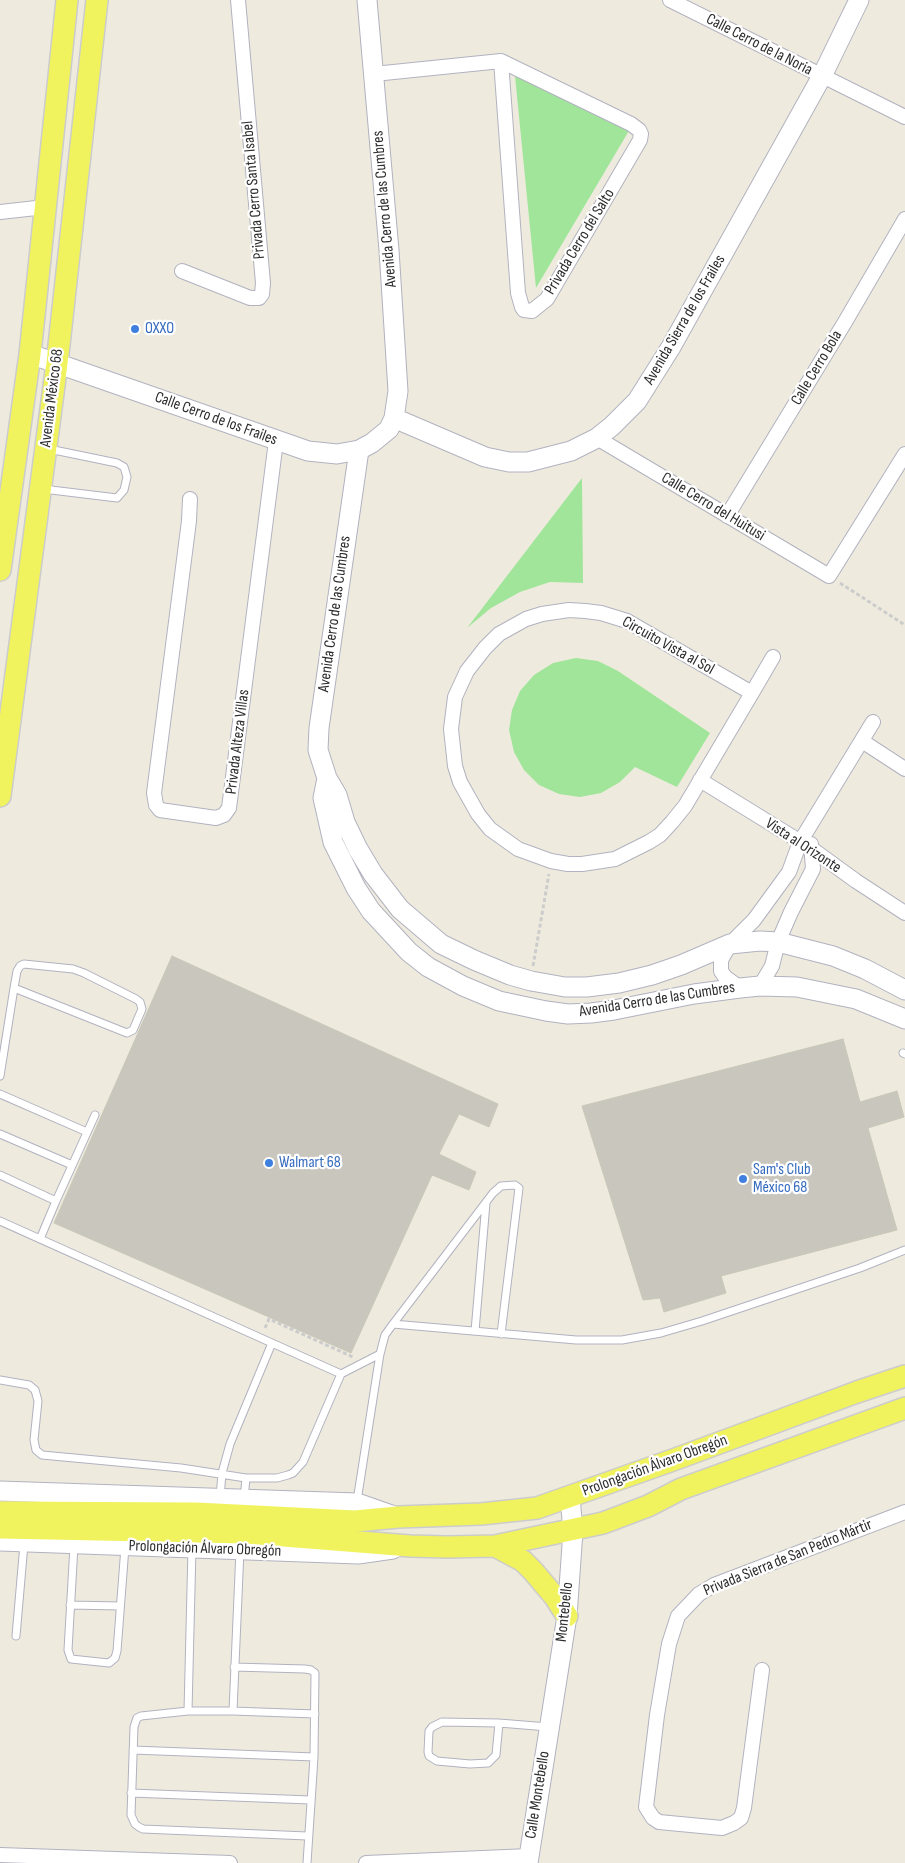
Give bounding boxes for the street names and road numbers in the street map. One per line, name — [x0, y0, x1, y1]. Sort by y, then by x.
street label: Calle Cerro de la Noria — [703, 10, 815, 80]
street label: Privada Cerro Santa Isabel — [238, 120, 270, 260]
street label: Avenida Cerro de las Cumbres — [369, 130, 401, 288]
street label: Privada Cerro del Salto — [541, 186, 619, 298]
street label: Avenida Sierra de los Frailes — [640, 252, 730, 388]
street label: Calle Cerro Bola — [787, 327, 847, 409]
street label: Avenida México 68 — [36, 348, 68, 448]
street label: Calle Cerro de los Frailes — [152, 388, 280, 450]
street label: Calle Cerro del Huitusi — [658, 469, 768, 545]
street label: Avenida Cerro de las Cumbres — [315, 535, 355, 693]
street label: Circuito Vista al Sol — [618, 613, 718, 679]
street label: Privada Alteza Villas — [222, 688, 254, 796]
street label: Vista al Orizonte — [761, 814, 845, 878]
street label: Avenida Cerro de las Cumbres — [578, 978, 736, 1022]
street label: Prolongación Álvaro Obregón — [580, 1431, 730, 1501]
street label: Privada Sierra de San Pedro Mártir — [701, 1515, 875, 1601]
street label: Prolongación Álvaro Obregón — [128, 1537, 282, 1561]
street label: Montebello — [552, 1581, 578, 1643]
street label: Calle Montebello — [522, 1750, 554, 1840]

